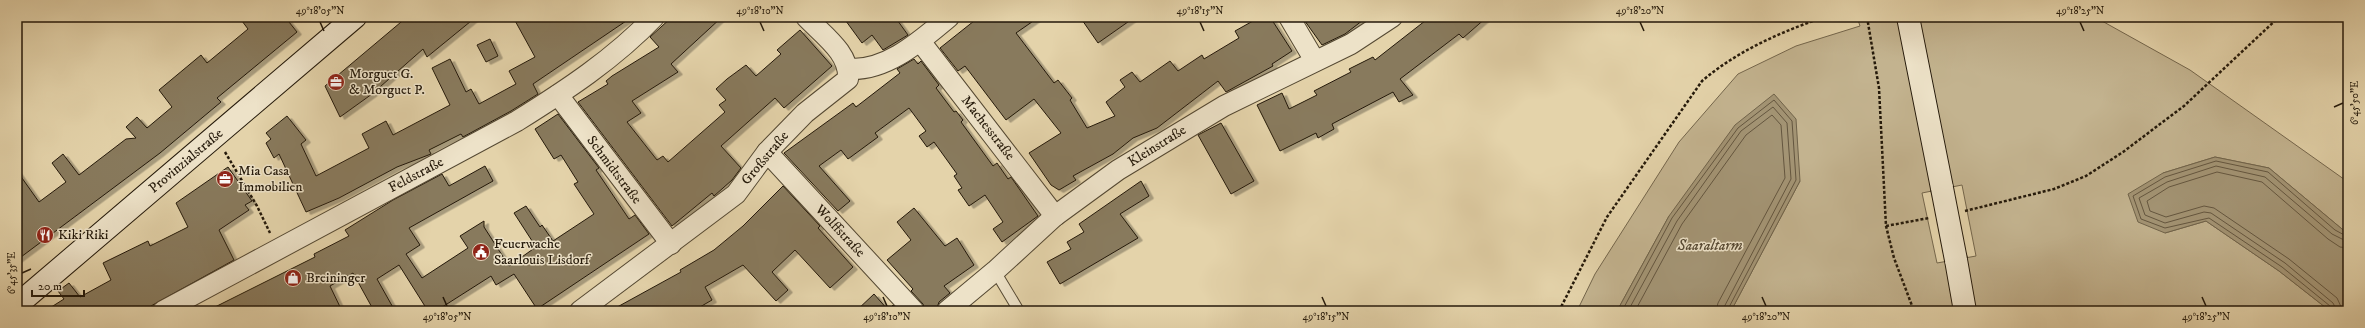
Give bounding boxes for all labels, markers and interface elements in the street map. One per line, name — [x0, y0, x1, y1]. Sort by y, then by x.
text: 49°18'05"N — [296, 5, 344, 17]
text: 49°18'10"N — [736, 5, 784, 17]
text: 49°18'15"N — [1177, 5, 1223, 17]
text: 49°18'20"N — [1616, 5, 1664, 17]
text: 49°18'25"N — [2056, 5, 2104, 17]
place label: Morguet G. & Morguet P. — [349, 65, 425, 99]
office icon: Morguet G. & Morguet P. — [326, 72, 346, 92]
text: 6°45'50"E — [2349, 81, 2361, 125]
street label: Machesstraße — [957, 92, 1019, 164]
street label: Kleinstraße — [1125, 121, 1190, 171]
street label: Provinzialstraße — [145, 125, 227, 197]
street label: Großstraße — [737, 127, 793, 189]
street label: Schmidtstraße — [582, 132, 646, 208]
street label: Feldstraße — [385, 153, 447, 197]
place label: Mia Casa Immobilien — [238, 162, 303, 196]
office icon: Mia Casa Immobilien — [215, 169, 235, 189]
street label: Wolffstraße — [810, 200, 869, 261]
restaurant icon: Kiki Riki — [35, 225, 55, 245]
place label: Kiki Riki — [58, 226, 109, 244]
place label: Feuerwache Saarlouis Lisdorf — [494, 235, 592, 269]
water label: Saaraltarm — [1677, 236, 1743, 255]
public building icon: Feuerwache Saarlouis Lisdorf — [471, 242, 491, 262]
text: 6°45'35"E — [6, 252, 18, 294]
shop icon: Breininger — [283, 268, 303, 288]
place label: Breininger — [306, 269, 366, 287]
scale bar — [32, 272, 84, 298]
text: 20 m — [38, 279, 62, 294]
text: 49°18'05"N — [423, 311, 471, 323]
text: 49°18'10"N — [863, 311, 911, 323]
text: 49°18'15"N — [1303, 311, 1349, 323]
text: 49°18'20"N — [1742, 311, 1790, 323]
text: 49°18'25"N — [2182, 311, 2230, 323]

